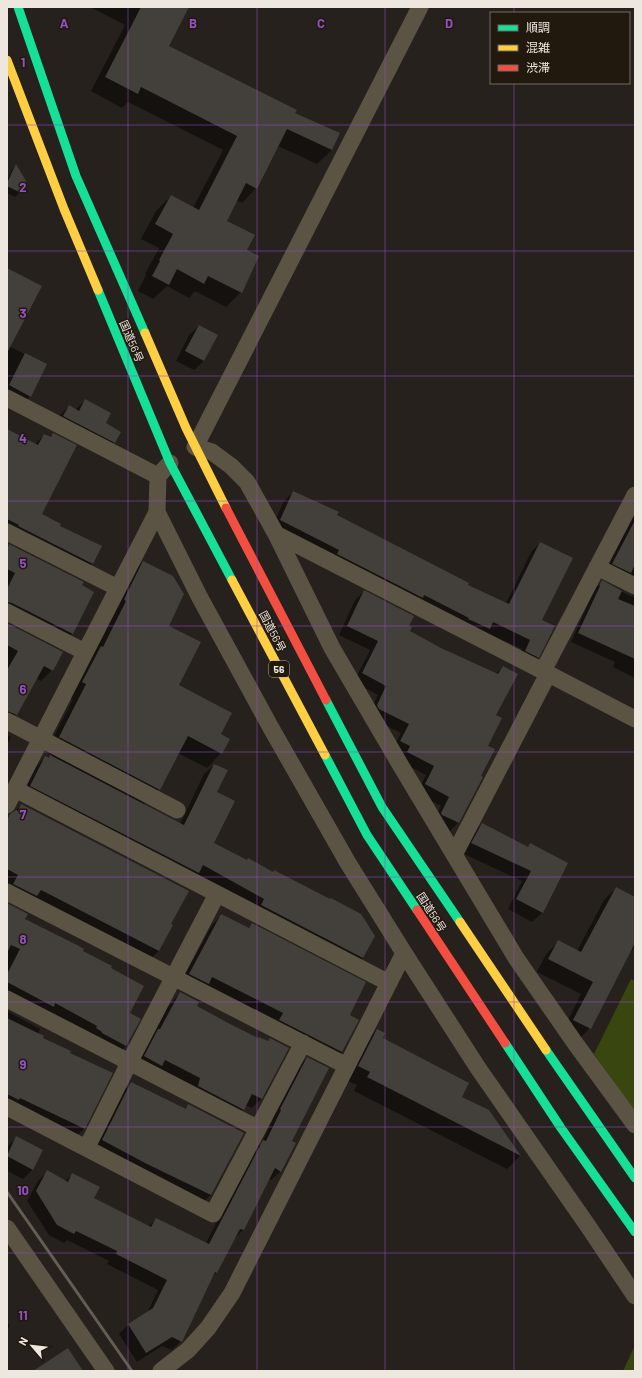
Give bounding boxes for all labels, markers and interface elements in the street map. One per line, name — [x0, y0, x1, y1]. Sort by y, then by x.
legend — [490, 12, 630, 84]
text: A — [60, 15, 69, 31]
text: B — [189, 15, 197, 31]
text: C — [317, 15, 325, 31]
text: D — [445, 15, 453, 31]
text: 順調 — [526, 20, 550, 34]
text: 混雑 — [526, 40, 550, 54]
text: 1 — [21, 54, 25, 70]
text: 渋滞 — [526, 60, 550, 74]
text: 2 — [19, 179, 27, 195]
text: 3 — [19, 305, 27, 321]
street label: 国道56号 — [117, 318, 147, 364]
text: 4 — [19, 430, 27, 446]
text: 5 — [19, 555, 27, 571]
street label: 国道56号 — [257, 608, 289, 654]
road number: 56 — [269, 661, 289, 677]
text: 6 — [20, 681, 27, 697]
text: 7 — [20, 806, 27, 822]
street label: 国道56号 — [414, 890, 450, 934]
text: 8 — [19, 931, 27, 947]
text: 9 — [20, 1056, 27, 1072]
text: 10 — [17, 1182, 29, 1198]
text: 11 — [18, 1307, 28, 1323]
north arrow — [12, 1326, 52, 1366]
text: N — [15, 1335, 30, 1347]

